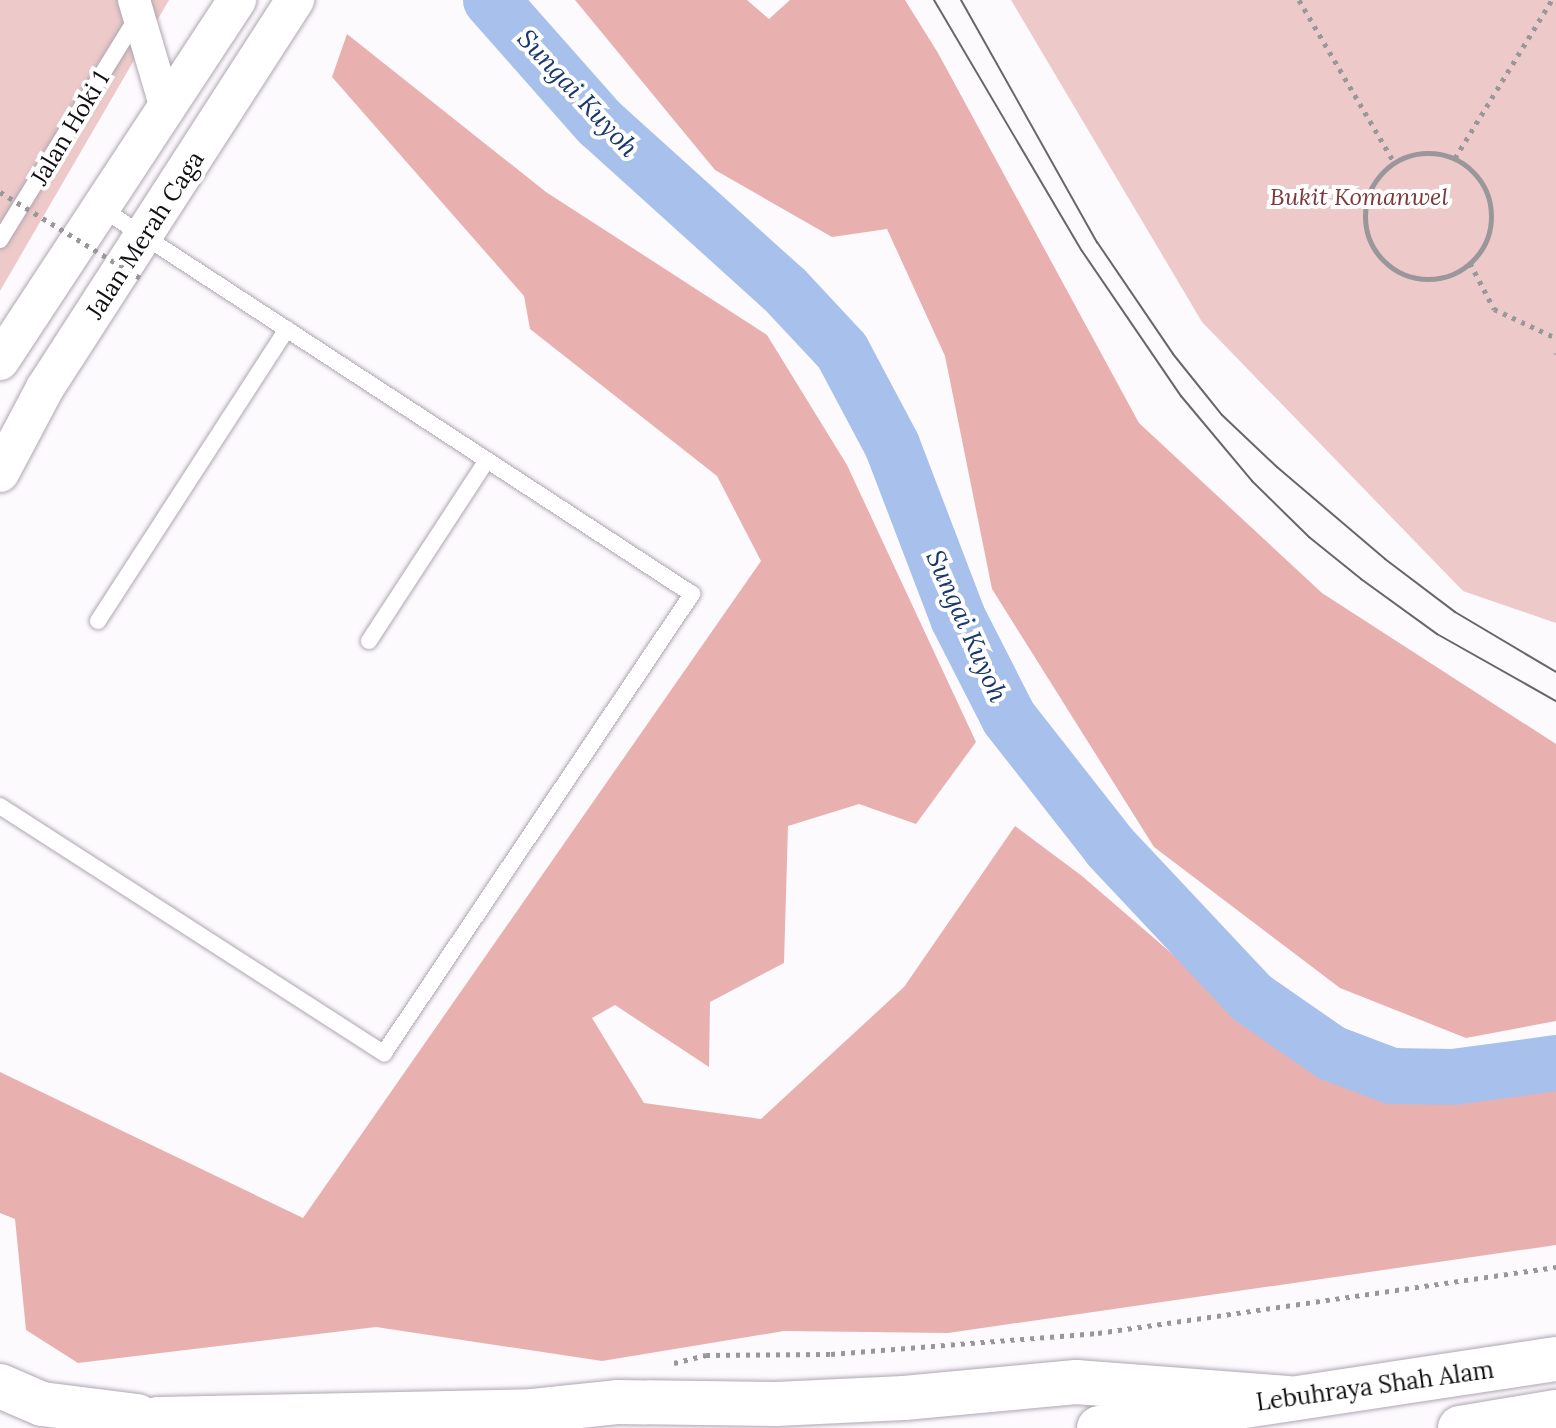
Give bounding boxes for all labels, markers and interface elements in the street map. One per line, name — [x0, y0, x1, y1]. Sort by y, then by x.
water label: Sungai Kuyoh — [511, 23, 645, 163]
street label: Jalan Hoki 1 — [25, 66, 115, 190]
street label: Jalan Merah Caga — [80, 146, 210, 324]
park label: Bukit Komanwel — [1270, 183, 1448, 211]
water label: Sungai Kuyoh — [920, 545, 1014, 707]
street label: Lebuhraya Shah Alam — [1254, 1355, 1496, 1417]

